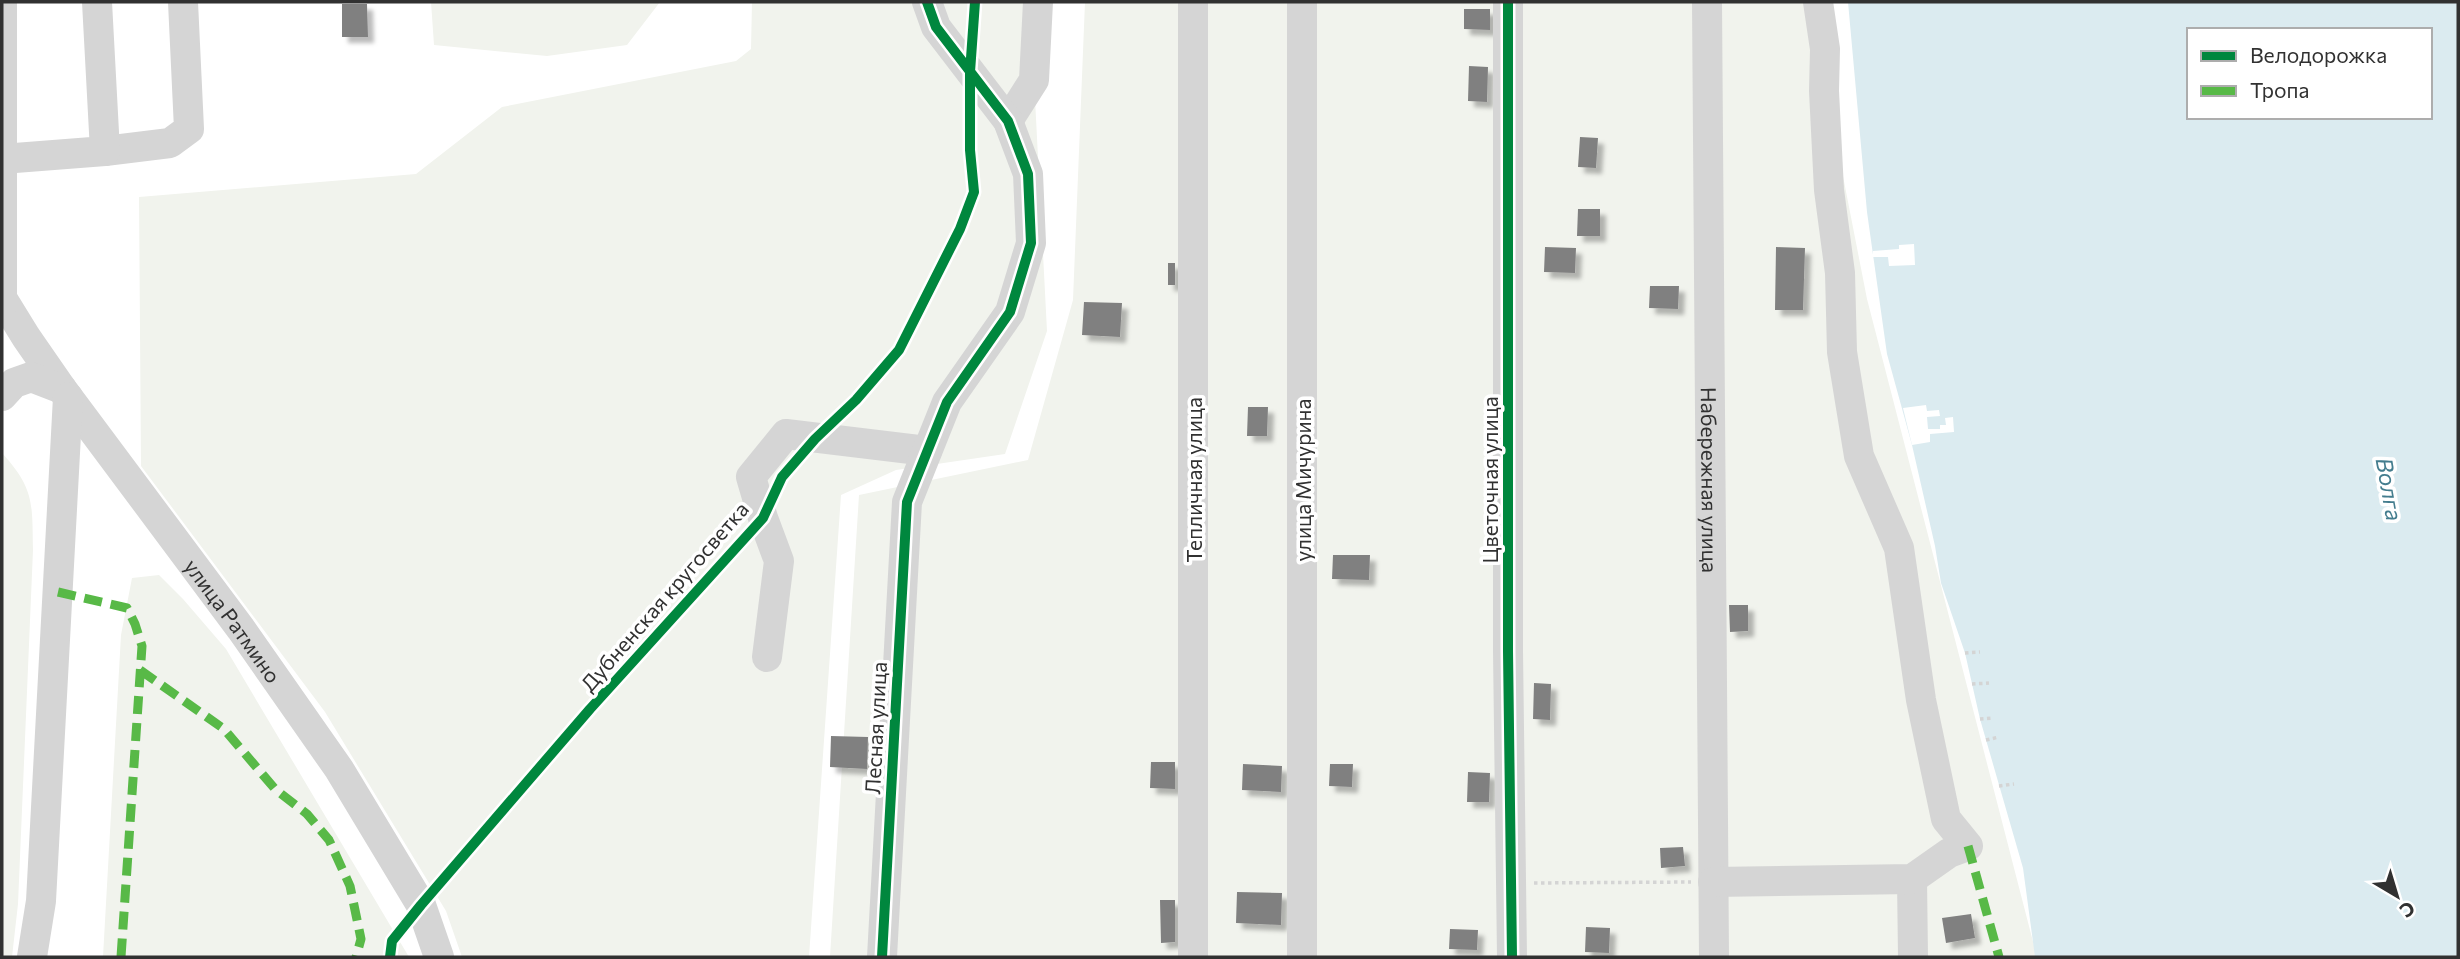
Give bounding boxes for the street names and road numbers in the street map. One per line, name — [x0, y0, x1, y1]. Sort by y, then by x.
street label: Набережная улица — [1697, 387, 1724, 573]
street label: Цветочная улица — [1477, 396, 1502, 564]
street label: Тепличная улица — [1181, 397, 1206, 563]
street label: улица Мичурина — [1290, 399, 1315, 561]
street label: Дубненская кругосветка — [575, 496, 753, 696]
street label: улица Ратмино — [180, 553, 287, 687]
street label: Лесная улица — [859, 661, 891, 795]

